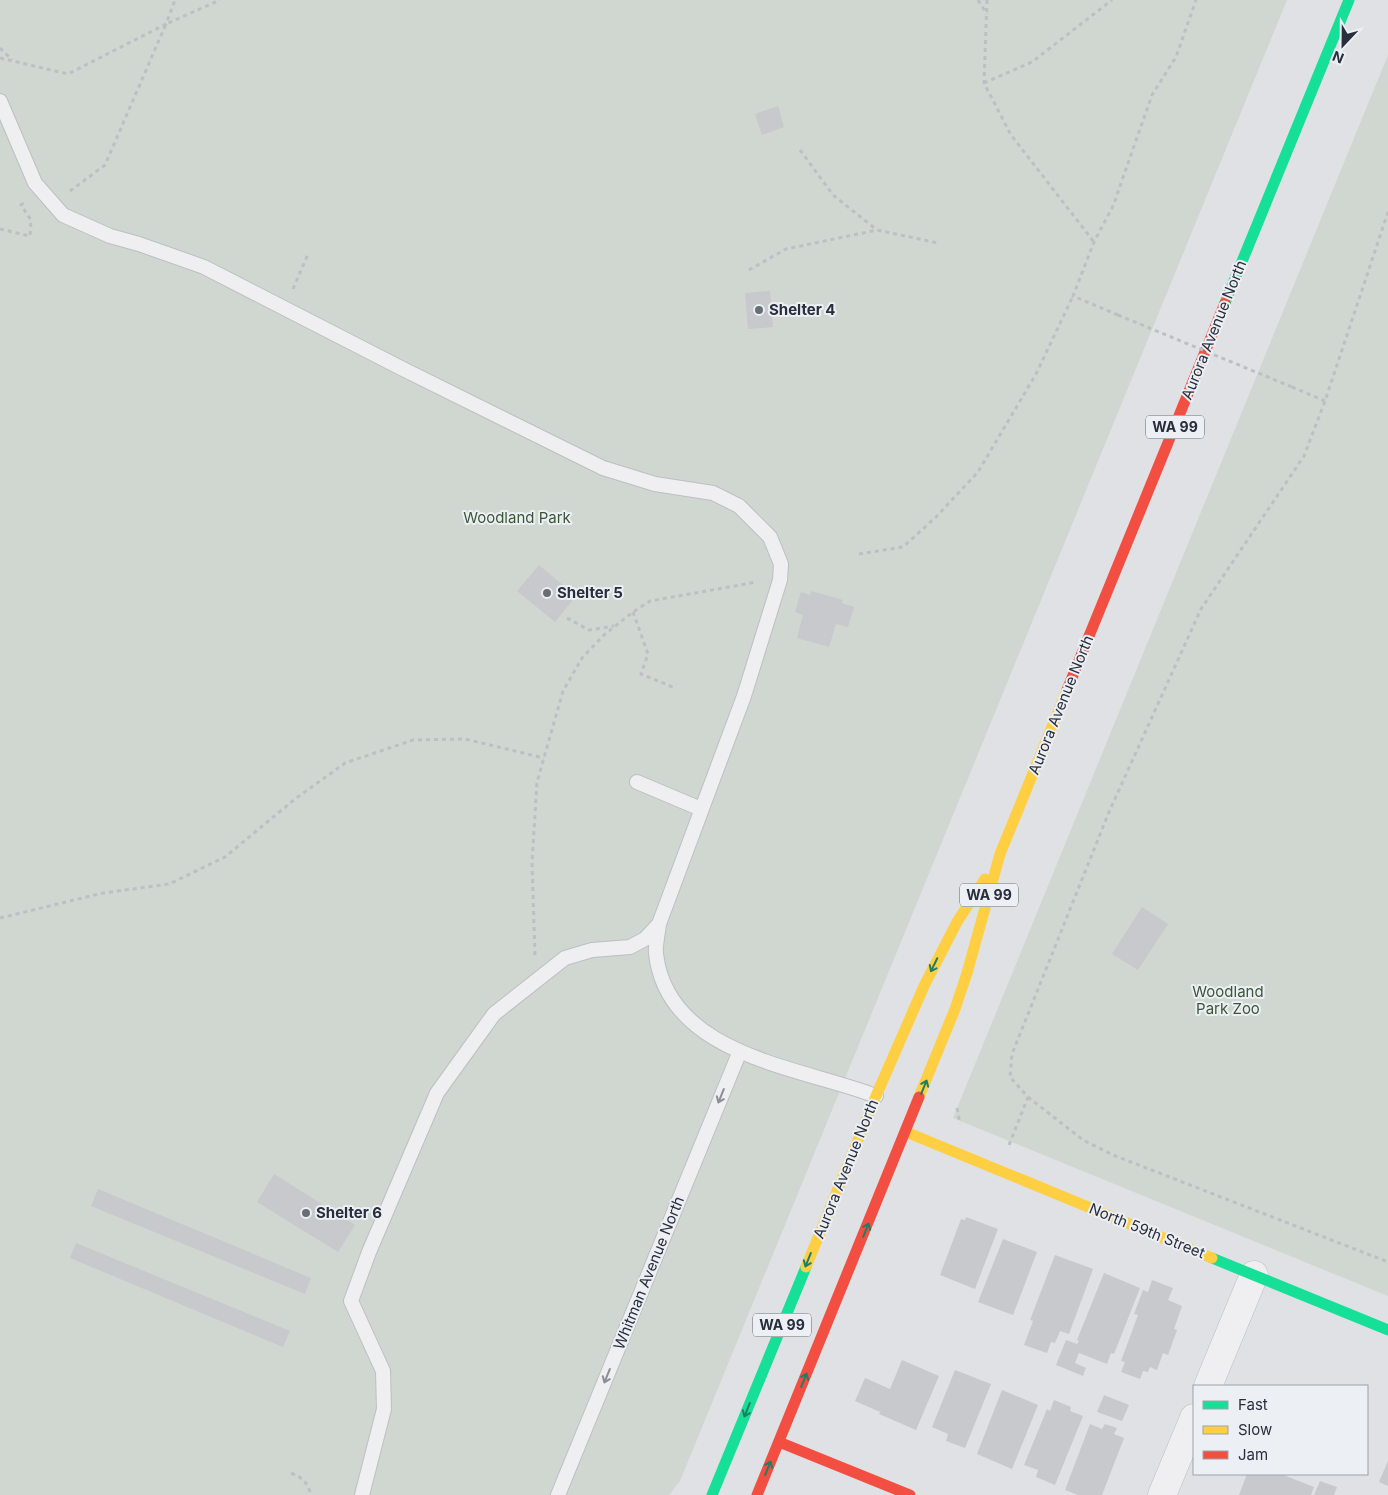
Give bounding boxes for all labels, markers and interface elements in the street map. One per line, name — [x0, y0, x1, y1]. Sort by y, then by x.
north arrow — [1318, 20, 1368, 70]
text: N — [1330, 48, 1346, 67]
street label: Aurora Avenue North — [1177, 257, 1250, 402]
place label: Shelter 4 — [769, 300, 835, 319]
marker: Shelter 4 — [753, 304, 765, 316]
road number: WA 99 — [1146, 416, 1204, 438]
park label: Woodland Park — [463, 508, 572, 527]
place label: Shelter 5 — [557, 583, 623, 602]
marker: Shelter 5 — [541, 587, 553, 599]
street label: Aurora Avenue North — [1024, 632, 1097, 777]
road number: WA 99 — [960, 884, 1018, 906]
one-way arrow — [929, 957, 938, 972]
park label: Woodland Park Zoo — [1192, 982, 1264, 1018]
one-way arrow — [920, 1080, 929, 1095]
one-way arrow — [716, 1088, 726, 1103]
street label: Aurora Avenue North — [809, 1096, 882, 1241]
street label: Whitman Avenue North — [609, 1193, 688, 1352]
street label: North 59th Street — [1087, 1199, 1208, 1262]
place label: Shelter 6 — [316, 1203, 382, 1222]
marker: Shelter 6 — [300, 1207, 312, 1219]
one-way arrow — [861, 1223, 871, 1238]
one-way arrow — [803, 1252, 813, 1267]
road number: WA 99 — [753, 1314, 811, 1336]
one-way arrow — [602, 1368, 611, 1383]
one-way arrow — [800, 1373, 810, 1388]
legend — [1193, 1385, 1368, 1475]
text: Fast — [1238, 1395, 1268, 1414]
one-way arrow — [741, 1402, 751, 1417]
text: Slow — [1238, 1420, 1272, 1439]
text: Jam — [1238, 1445, 1268, 1464]
one-way arrow — [764, 1461, 774, 1476]

